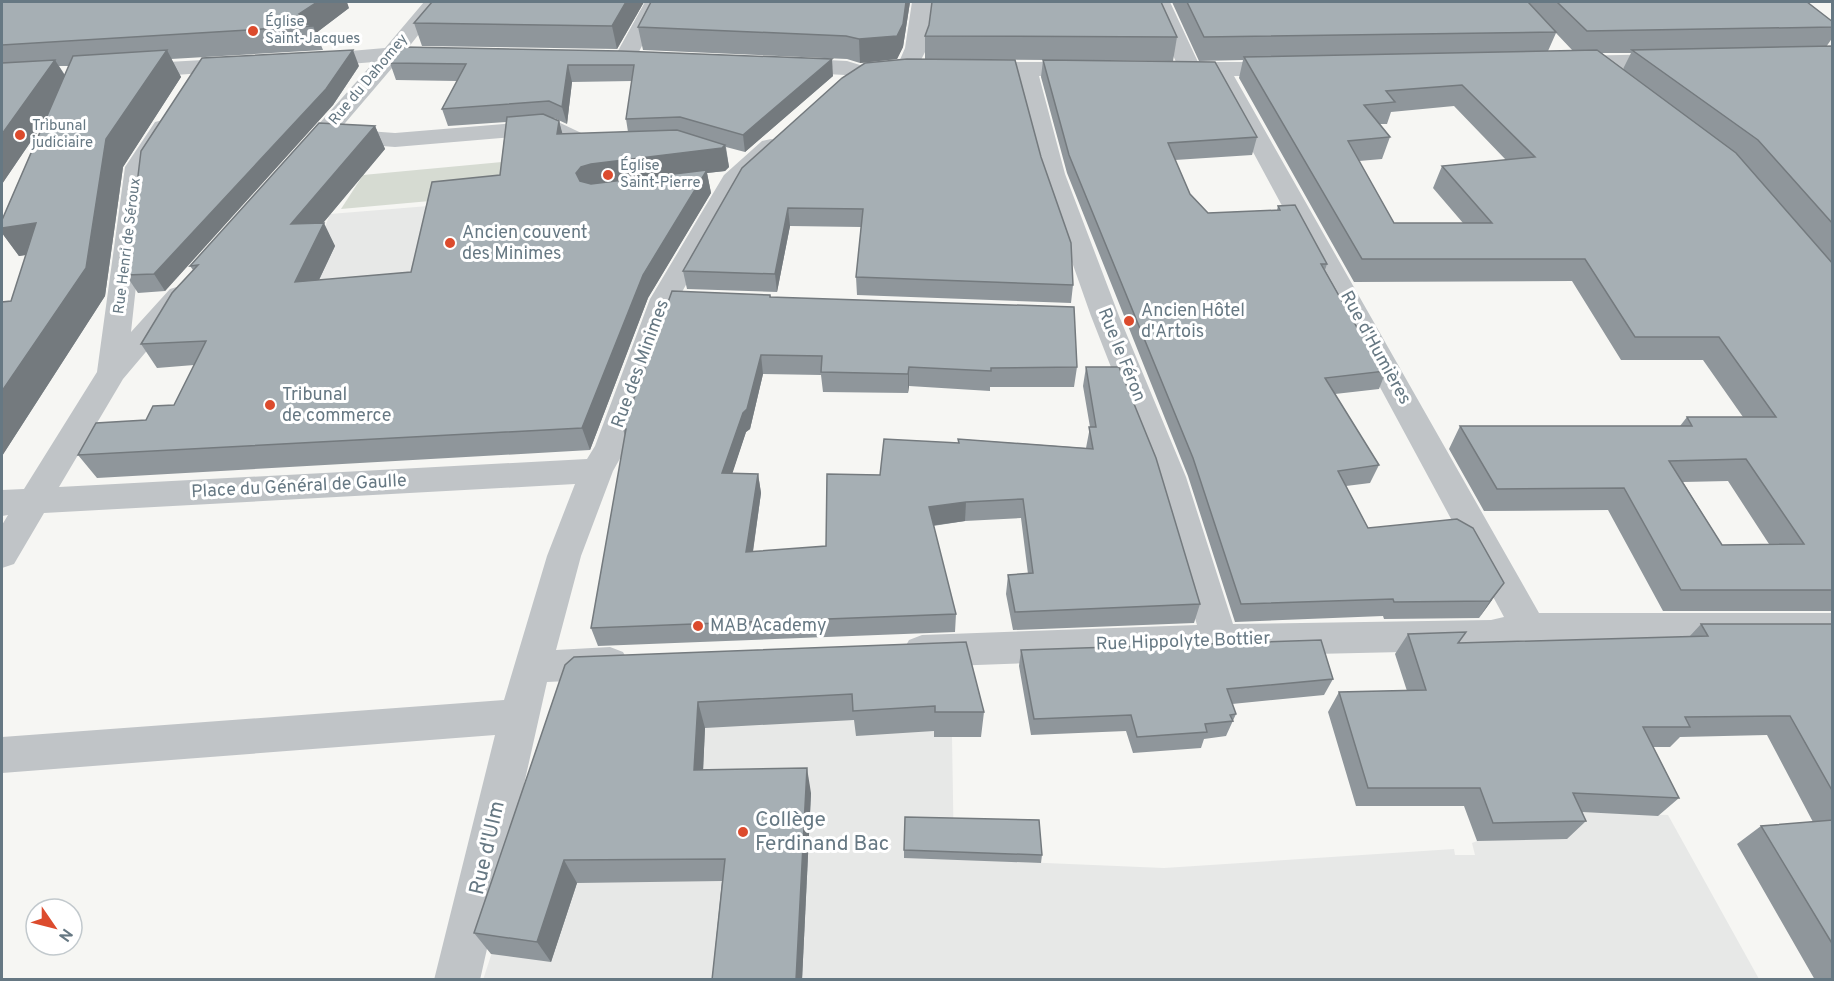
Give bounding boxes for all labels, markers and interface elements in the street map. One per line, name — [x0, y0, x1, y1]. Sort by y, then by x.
place label: Église Saint-Jacques — [265, 12, 360, 49]
marker: Église Saint-Jacques — [246, 24, 260, 38]
street label: Rue du Dahomey — [325, 30, 413, 130]
place label: Tribunal judiciaire — [31, 117, 93, 153]
marker: Tribunal judiciaire — [13, 128, 27, 142]
place label: Église Saint-Pierre — [620, 156, 701, 193]
marker: Église Saint-Pierre — [601, 168, 615, 182]
street label: Rue Henri de Séroux — [110, 177, 146, 315]
place label: Ancien couvent des Minimes — [462, 222, 588, 266]
marker: Ancien couvent des Minimes — [443, 236, 457, 250]
street label: Rue d'Humières — [1334, 287, 1416, 409]
street label: Rue des Minimes — [607, 297, 675, 431]
place label: Ancien Hôtel d'Artois — [1141, 300, 1245, 344]
street label: Rue le Féron — [1092, 305, 1150, 405]
marker: Ancien Hôtel d'Artois — [1122, 314, 1136, 328]
place label: Tribunal de commerce — [282, 384, 391, 428]
marker: Tribunal de commerce — [263, 398, 277, 412]
street label: Place du Général de Gaulle — [191, 470, 407, 504]
place label: MAB Academy — [710, 615, 827, 638]
marker: MAB Academy — [691, 619, 705, 633]
street label: Rue Hippolyte Bottier — [1095, 627, 1271, 657]
street label: Rue d'Ulm — [464, 798, 512, 898]
place label: Collège Ferdinand Bac — [755, 807, 889, 858]
marker: Collège Ferdinand Bac — [736, 825, 750, 839]
north arrow — [24, 897, 84, 957]
text: N — [53, 924, 76, 945]

